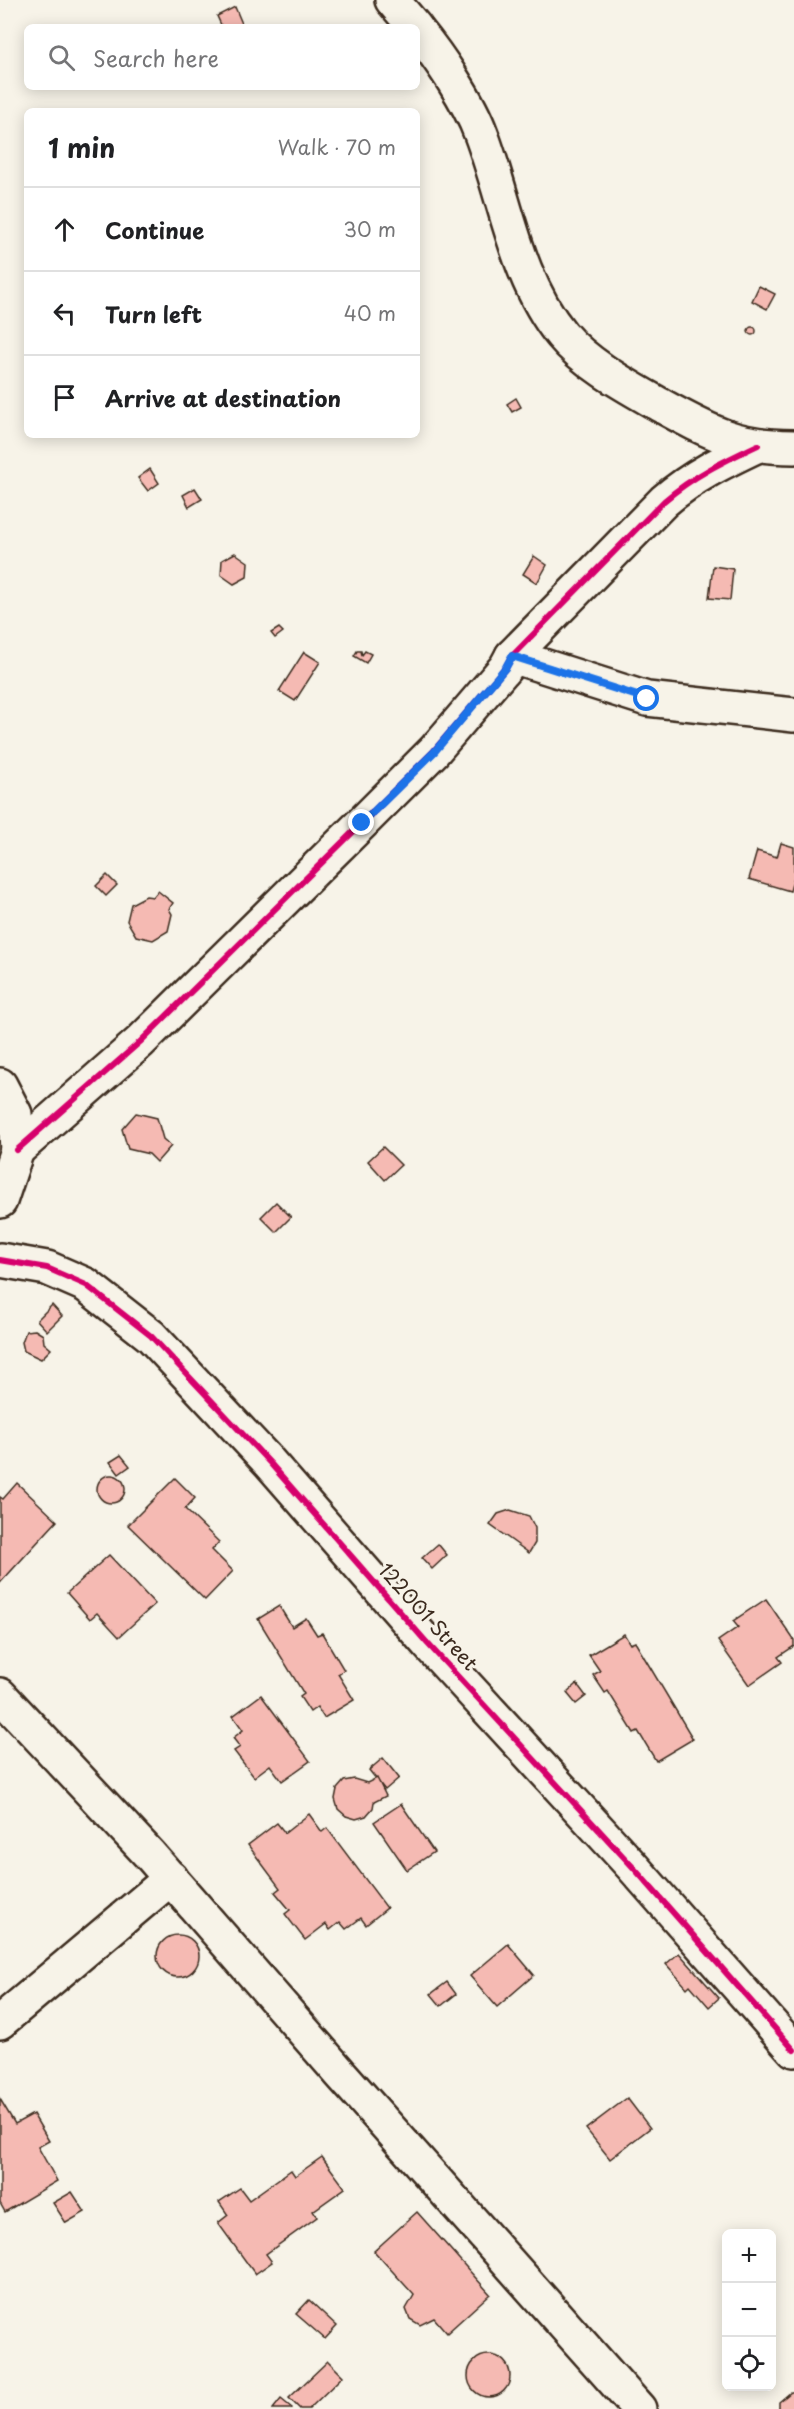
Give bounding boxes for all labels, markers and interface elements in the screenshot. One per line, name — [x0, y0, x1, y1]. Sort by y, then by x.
search box — [24, 24, 420, 90]
icon: search — [45, 41, 78, 74]
text: Search here — [93, 41, 219, 74]
text: 1 min — [48, 128, 115, 167]
text: Walk · 70 m — [278, 132, 396, 162]
icon: ahead — [48, 213, 81, 246]
text: Continue — [105, 213, 204, 246]
text: 30 m — [343, 214, 396, 244]
icon: left — [48, 297, 81, 330]
text: Turn left — [105, 297, 202, 330]
text: 40 m — [344, 298, 396, 328]
icon: arrive — [48, 381, 81, 414]
text: Arrive at destination — [105, 381, 341, 414]
route start — [633, 685, 659, 711]
route end — [348, 809, 374, 835]
street label: 122001 Street — [372, 1556, 485, 1677]
map controls — [722, 2229, 776, 2391]
button: + — [722, 2229, 776, 2283]
button: − — [722, 2283, 776, 2337]
button: locate — [722, 2337, 776, 2391]

